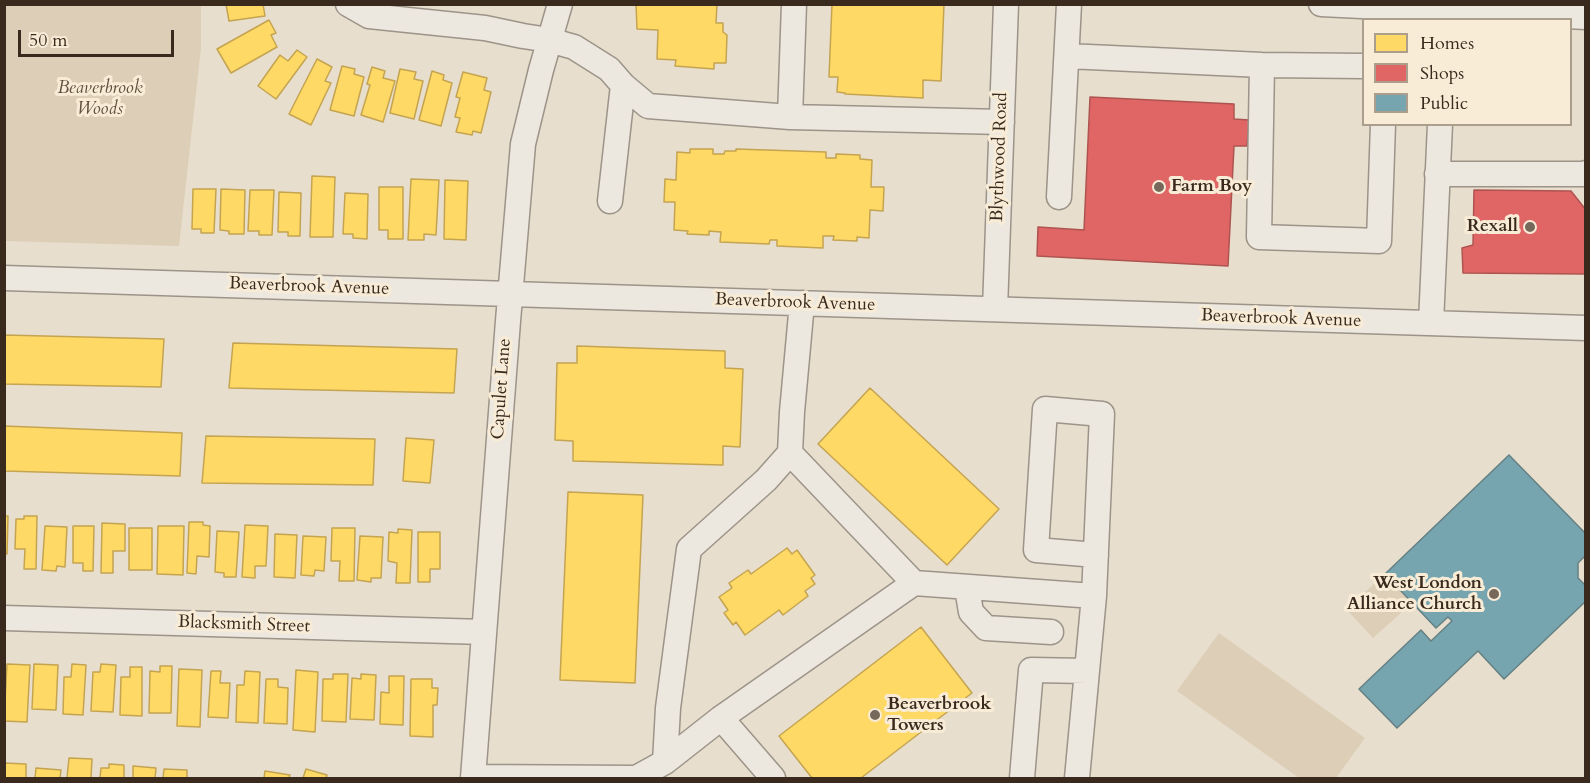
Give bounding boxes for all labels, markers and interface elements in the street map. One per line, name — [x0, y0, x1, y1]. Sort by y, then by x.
scale bar — [21, 18, 177, 56]
legend — [1362, 18, 1572, 126]
text: 50 m — [29, 28, 68, 53]
text: Homes — [1420, 31, 1474, 56]
text: Shops — [1420, 61, 1464, 86]
park label: Beaverbrook Woods — [57, 78, 143, 121]
text: Public — [1420, 91, 1468, 116]
street label: Blythwood Road — [987, 92, 1013, 222]
place label: Farm Boy — [1171, 176, 1252, 198]
marker: Farm Boy — [1152, 180, 1166, 194]
place label: Rexall — [1467, 216, 1518, 238]
marker: Rexall — [1523, 220, 1537, 234]
street label: Beaverbrook Avenue — [228, 273, 390, 301]
street label: Beaverbrook Avenue — [714, 289, 876, 317]
street label: Beaverbrook Avenue — [1200, 305, 1362, 333]
street label: Capulet Lane — [488, 338, 516, 440]
place label: West London Alliance Church — [1347, 573, 1482, 616]
marker: West London Alliance Church — [1487, 587, 1501, 601]
street label: Blacksmith Street — [177, 612, 311, 638]
place label: Beaverbrook Towers — [887, 694, 991, 736]
marker: Beaverbrook Towers — [868, 708, 882, 722]

